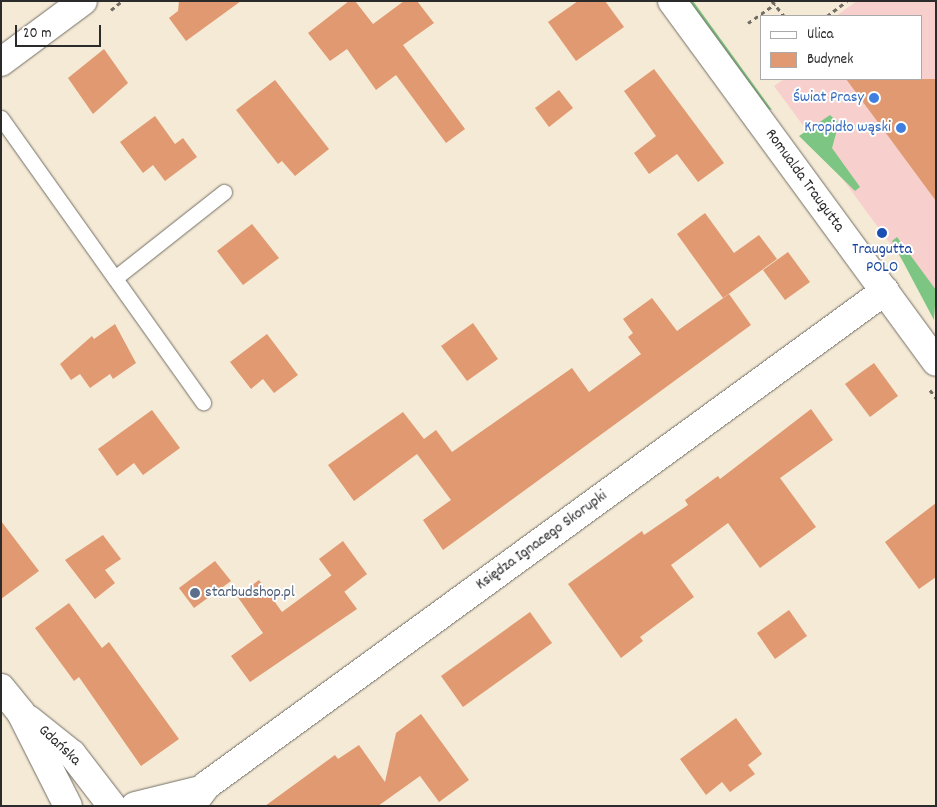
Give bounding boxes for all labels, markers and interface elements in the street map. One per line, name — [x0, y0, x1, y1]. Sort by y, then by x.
scale bar — [18, 15, 104, 47]
legend — [760, 15, 922, 80]
text: 20 m — [23, 23, 51, 45]
text: Ulica — [807, 24, 834, 46]
text: Budynek — [807, 49, 853, 71]
place label: Świat Prasy — [793, 88, 864, 108]
marker: Świat Prasy — [868, 92, 880, 104]
place label: Kropidło wąski — [804, 118, 891, 138]
marker: Kropidło wąski — [895, 122, 907, 134]
street label: Romualda Traugutta — [760, 126, 848, 236]
marker: Traugutta POLO — [876, 227, 888, 239]
place label: Traugutta POLO — [852, 240, 912, 278]
street label: Księdza Ignacego Skorupki — [473, 487, 611, 595]
place label: starbudshop.pl — [205, 583, 295, 603]
marker: starbudshop.pl — [189, 587, 201, 599]
street label: Gdańska — [34, 721, 84, 771]

